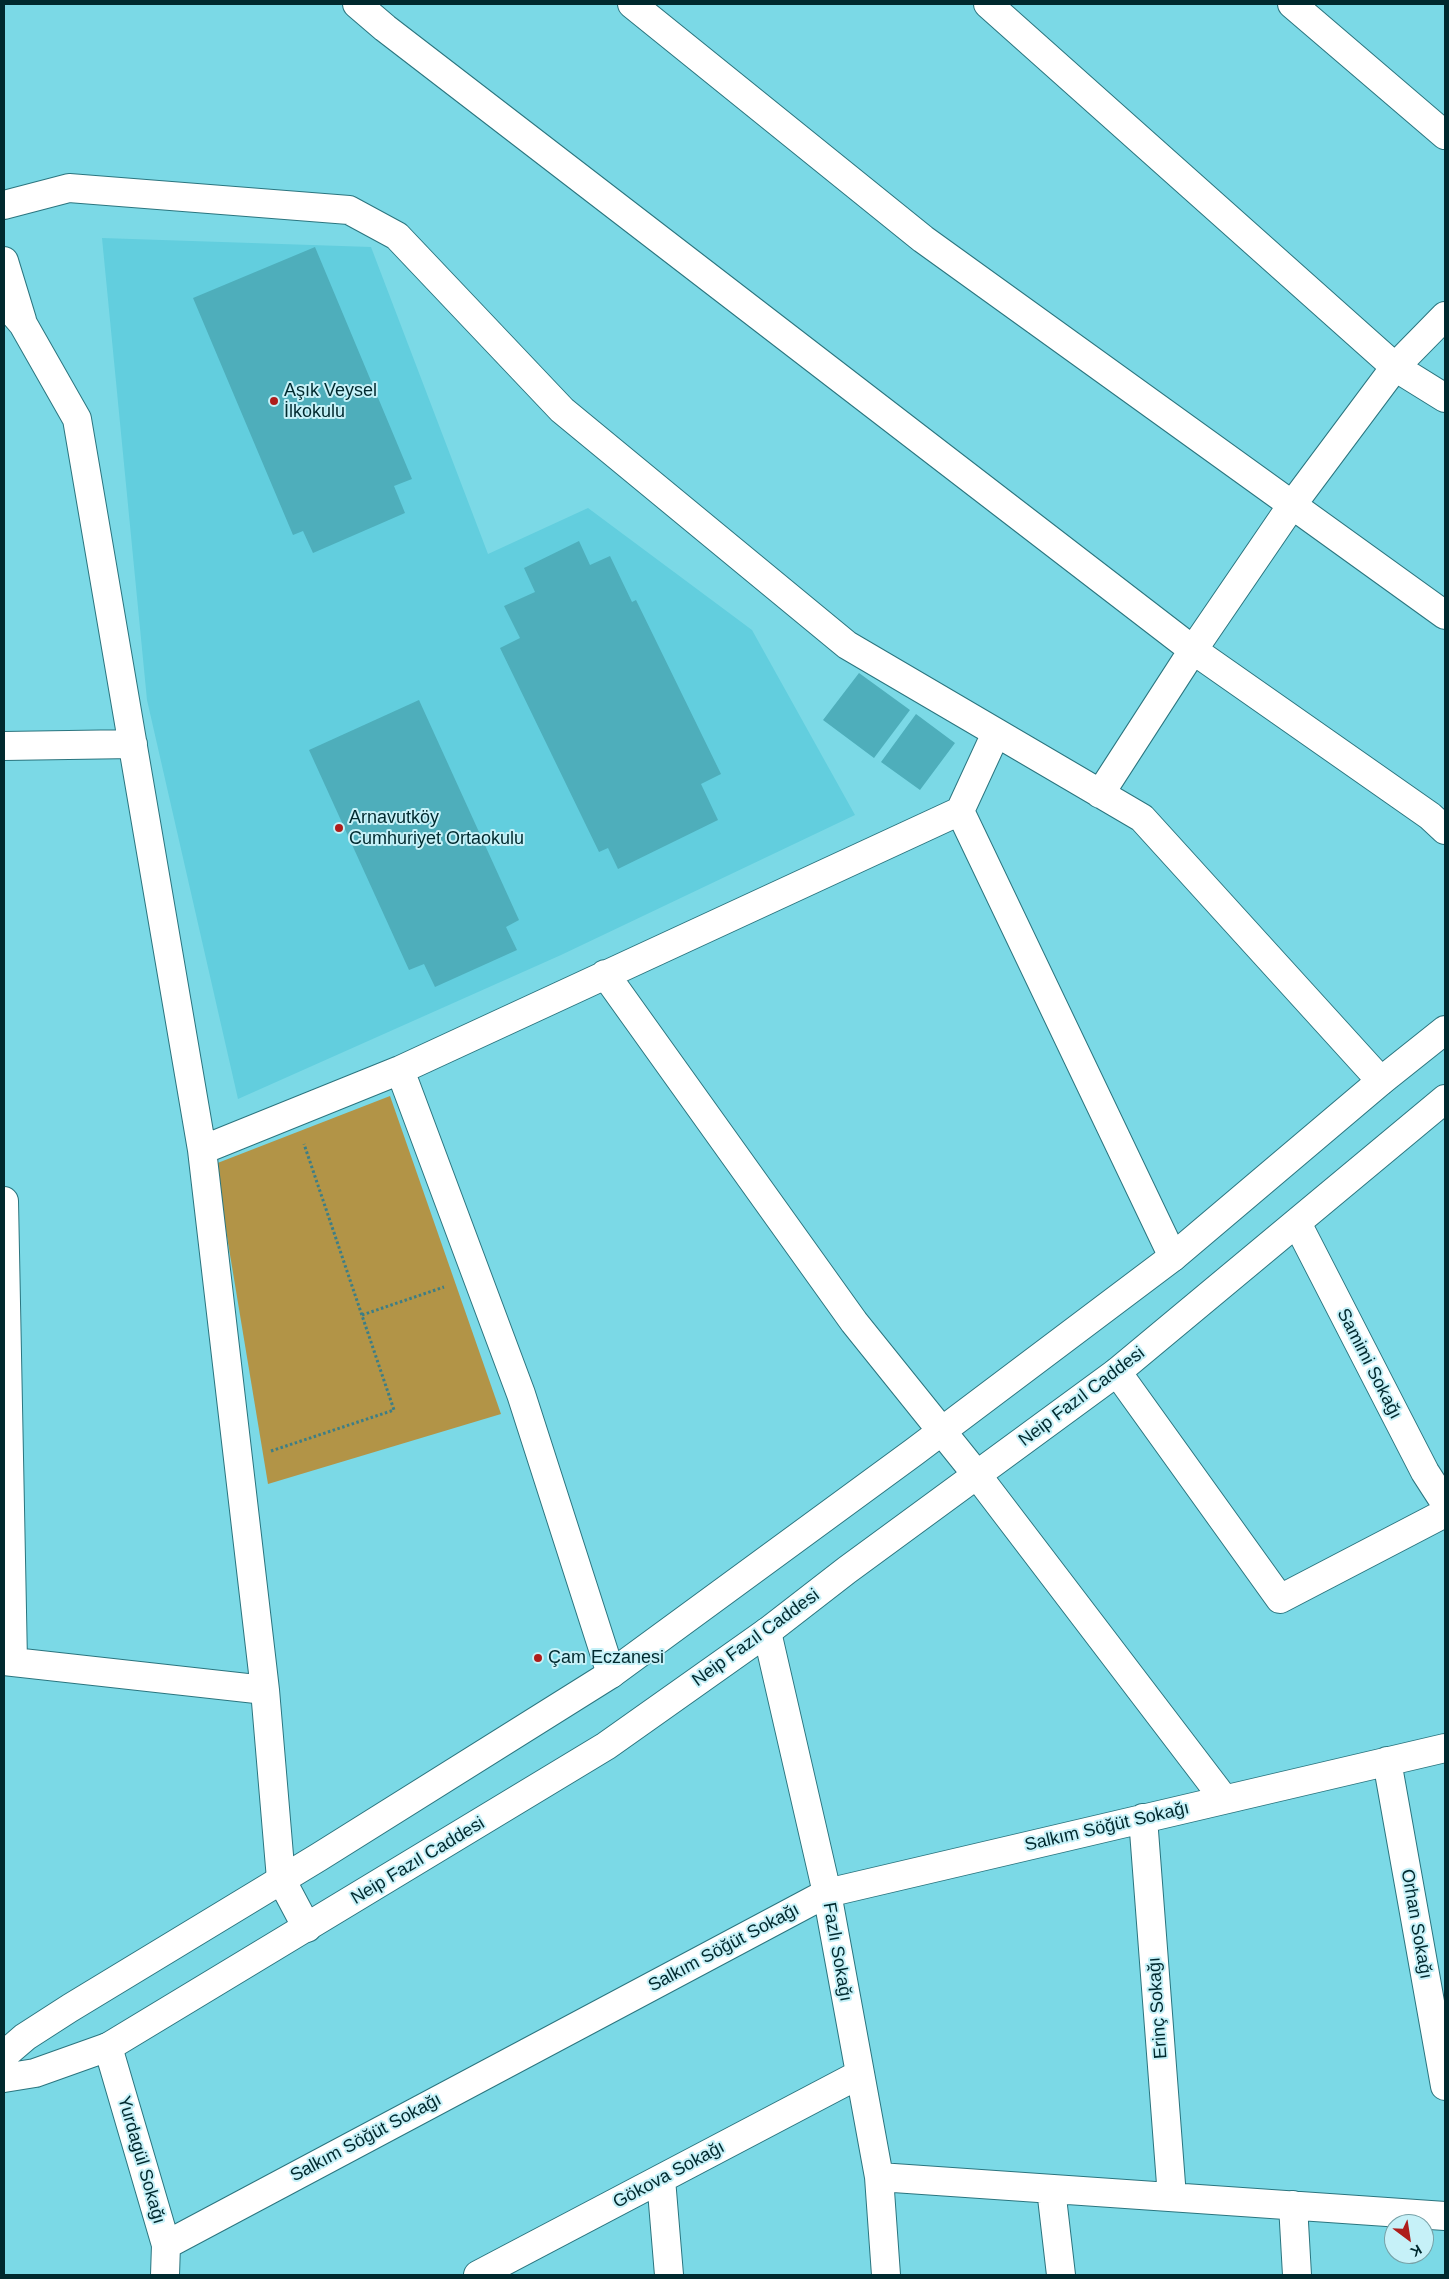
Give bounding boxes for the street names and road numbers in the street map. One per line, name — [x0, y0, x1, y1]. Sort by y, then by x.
street label: Samimi Sokağı — [1332, 1305, 1406, 1423]
street label: Neip Fazıl Caddesi — [1015, 1343, 1149, 1451]
street label: Neip Fazıl Caddesi — [688, 1585, 824, 1691]
street label: Salkım Söğüt Sokağı — [1023, 1798, 1191, 1856]
street label: Neip Fazıl Caddesi — [347, 1813, 489, 1909]
street label: Orhan Sokağı — [1396, 1867, 1436, 1981]
street label: Salkım Söğüt Sokağı — [645, 1899, 803, 1997]
street label: Fazlı Sokağı — [818, 1901, 856, 2003]
street label: Erinç Sokağı — [1144, 1956, 1172, 2060]
street label: Salkım Söğüt Sokağı — [287, 2089, 445, 2187]
street label: Yurdagül Sokağı — [112, 2094, 170, 2226]
street label: Gökova Sokağı — [610, 2137, 728, 2213]

